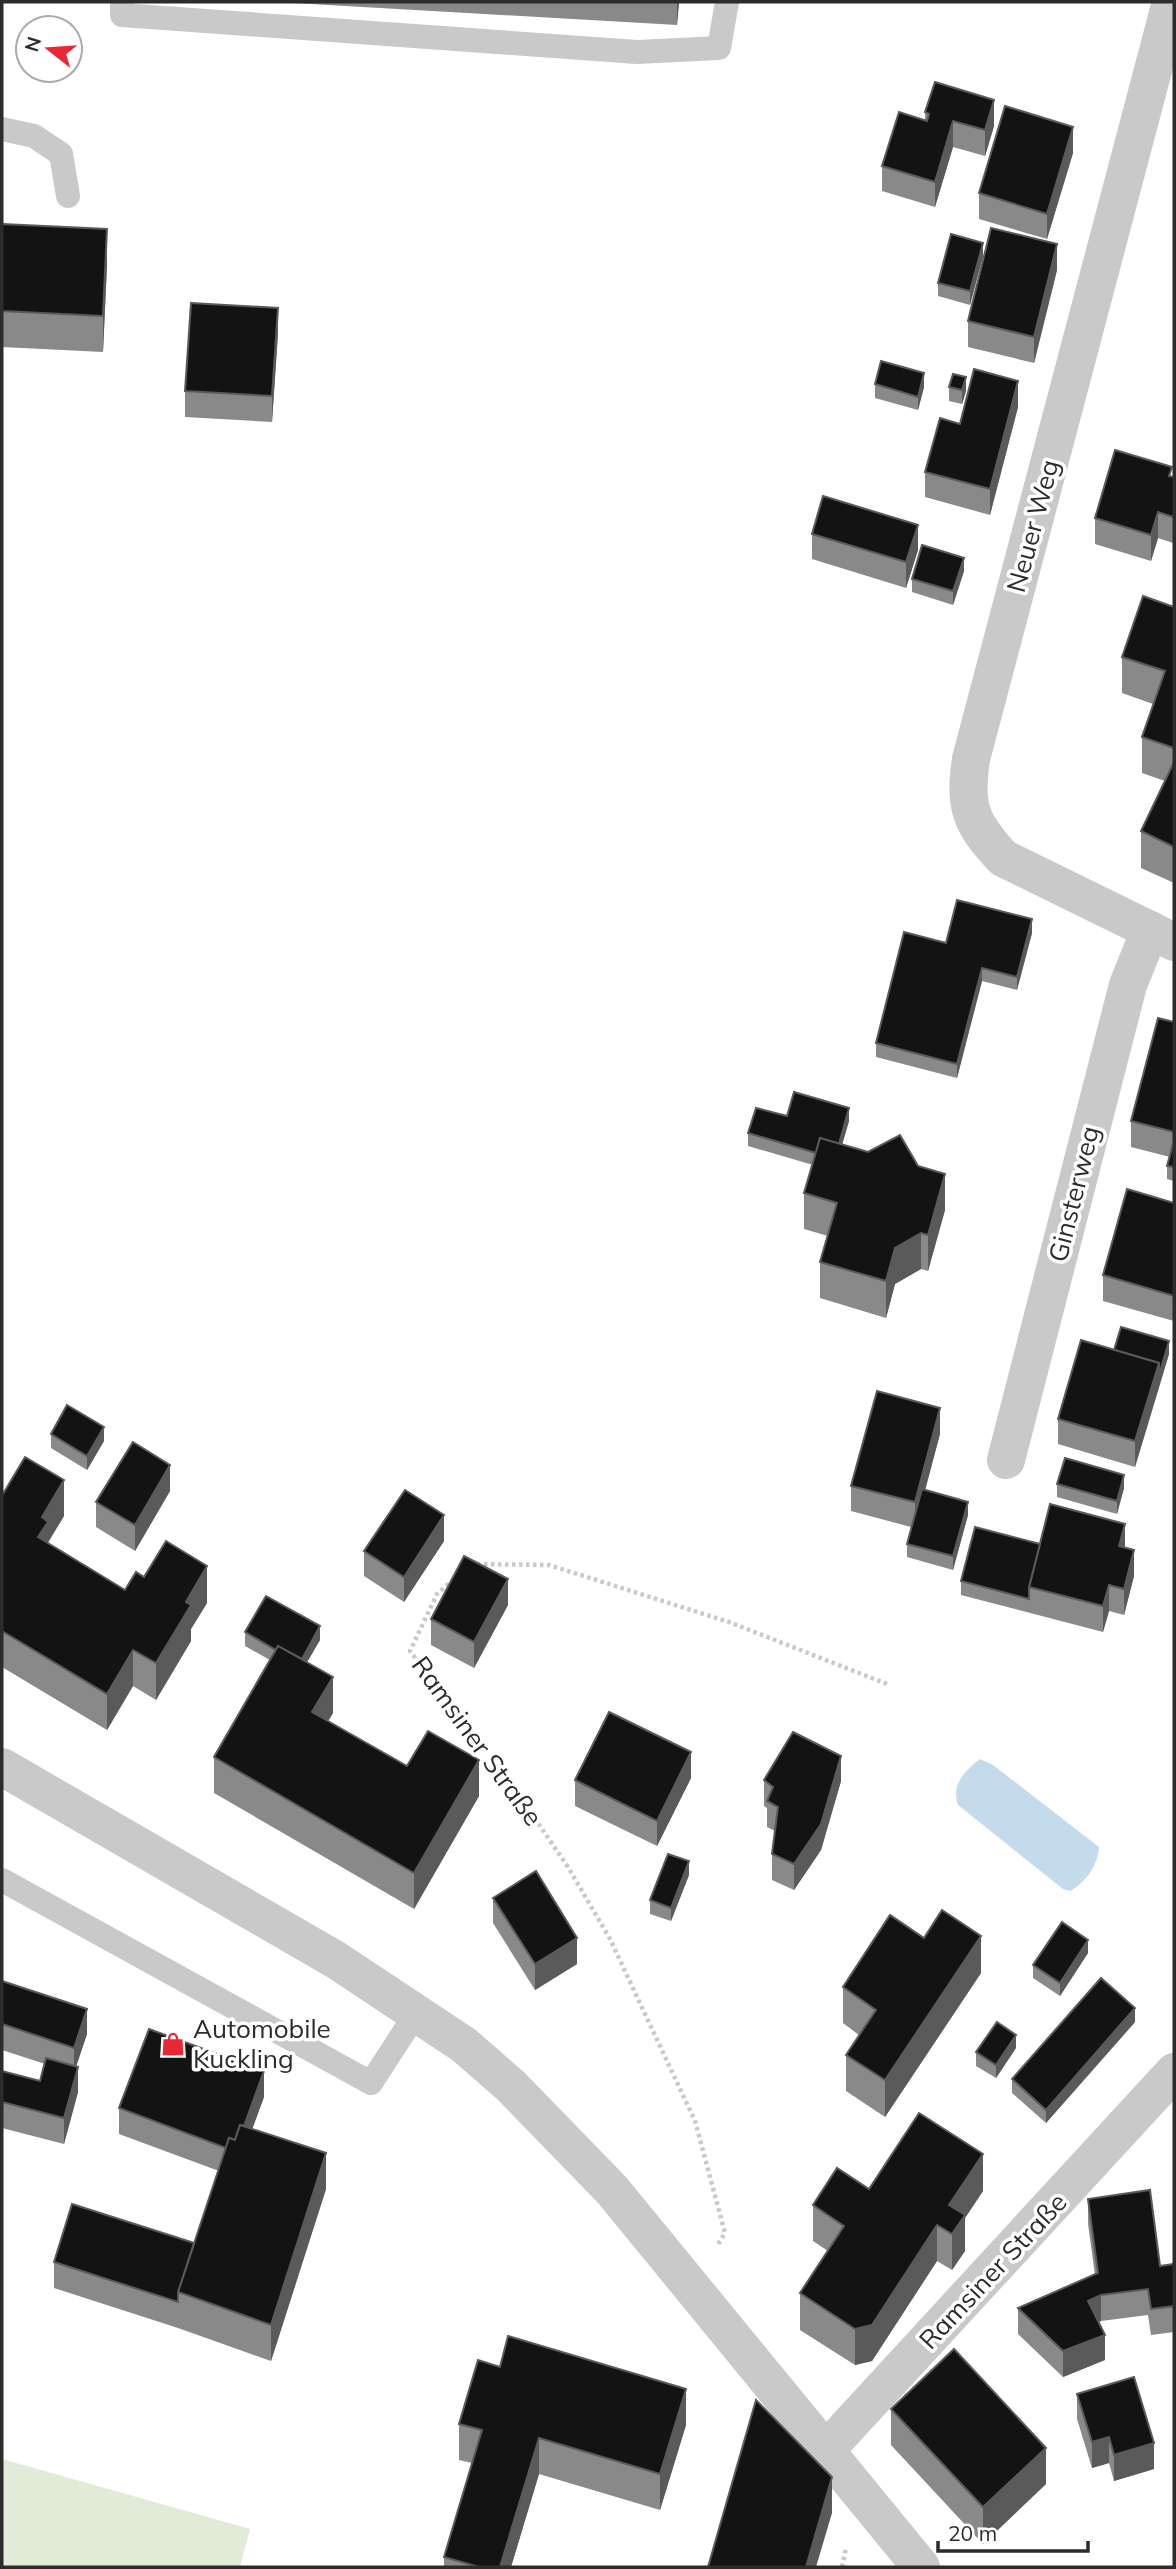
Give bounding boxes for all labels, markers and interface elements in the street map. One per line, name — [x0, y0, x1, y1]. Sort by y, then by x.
north arrow — [14, 14, 84, 84]
text: N — [19, 34, 46, 54]
street label: Neuer Weg — [999, 456, 1066, 596]
street label: Ginsterweg — [1041, 1123, 1106, 1265]
street label: Ramsiner Straße — [405, 1649, 550, 1832]
place label: Automobile Kuckling — [193, 2012, 331, 2075]
shop icon: Automobile Kuckling — [159, 2030, 187, 2058]
street label: Ramsiner Straße — [912, 2186, 1074, 2356]
scale bar — [938, 2510, 1088, 2554]
text: 20 m — [948, 2520, 997, 2546]

